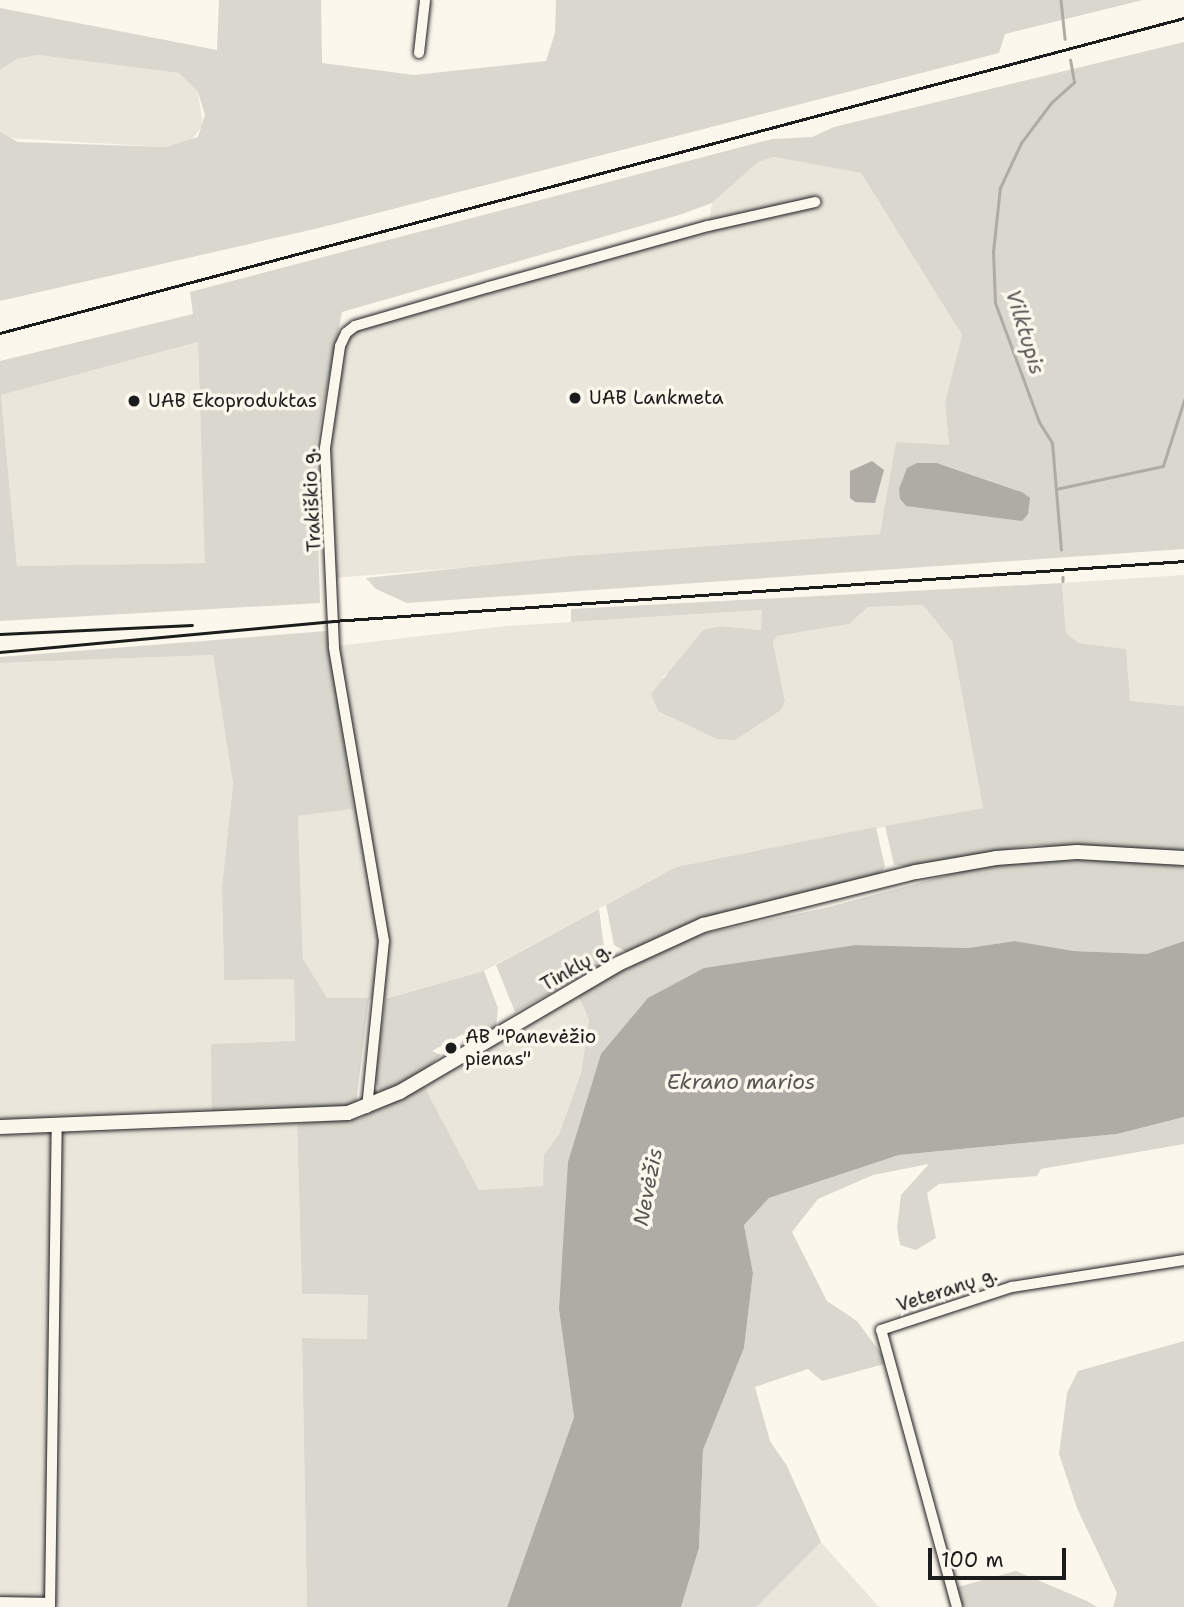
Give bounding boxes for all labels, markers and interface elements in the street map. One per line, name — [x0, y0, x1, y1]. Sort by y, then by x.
water label: Vilktupis — [1000, 286, 1050, 378]
place label: UAB Lankmeta — [589, 387, 724, 409]
place label: UAB Ekoproduktas — [148, 390, 317, 412]
marker: UAB Lankmeta — [567, 390, 583, 406]
marker: UAB Ekoproduktas — [126, 393, 142, 409]
street label: Trakiškio g. — [298, 448, 326, 552]
street label: Tinklų g. — [537, 938, 615, 996]
place label: AB "Panevėžio pienas" — [465, 1026, 596, 1070]
marker: AB "Panevėžio pienas" — [443, 1040, 459, 1056]
water label: Ekrano marios — [667, 1069, 815, 1095]
water label: Nevėžis — [628, 1146, 668, 1228]
street label: Veteranų g. — [894, 1263, 1000, 1317]
scale bar — [932, 1534, 1070, 1578]
text: 100 m — [941, 1546, 1004, 1574]

